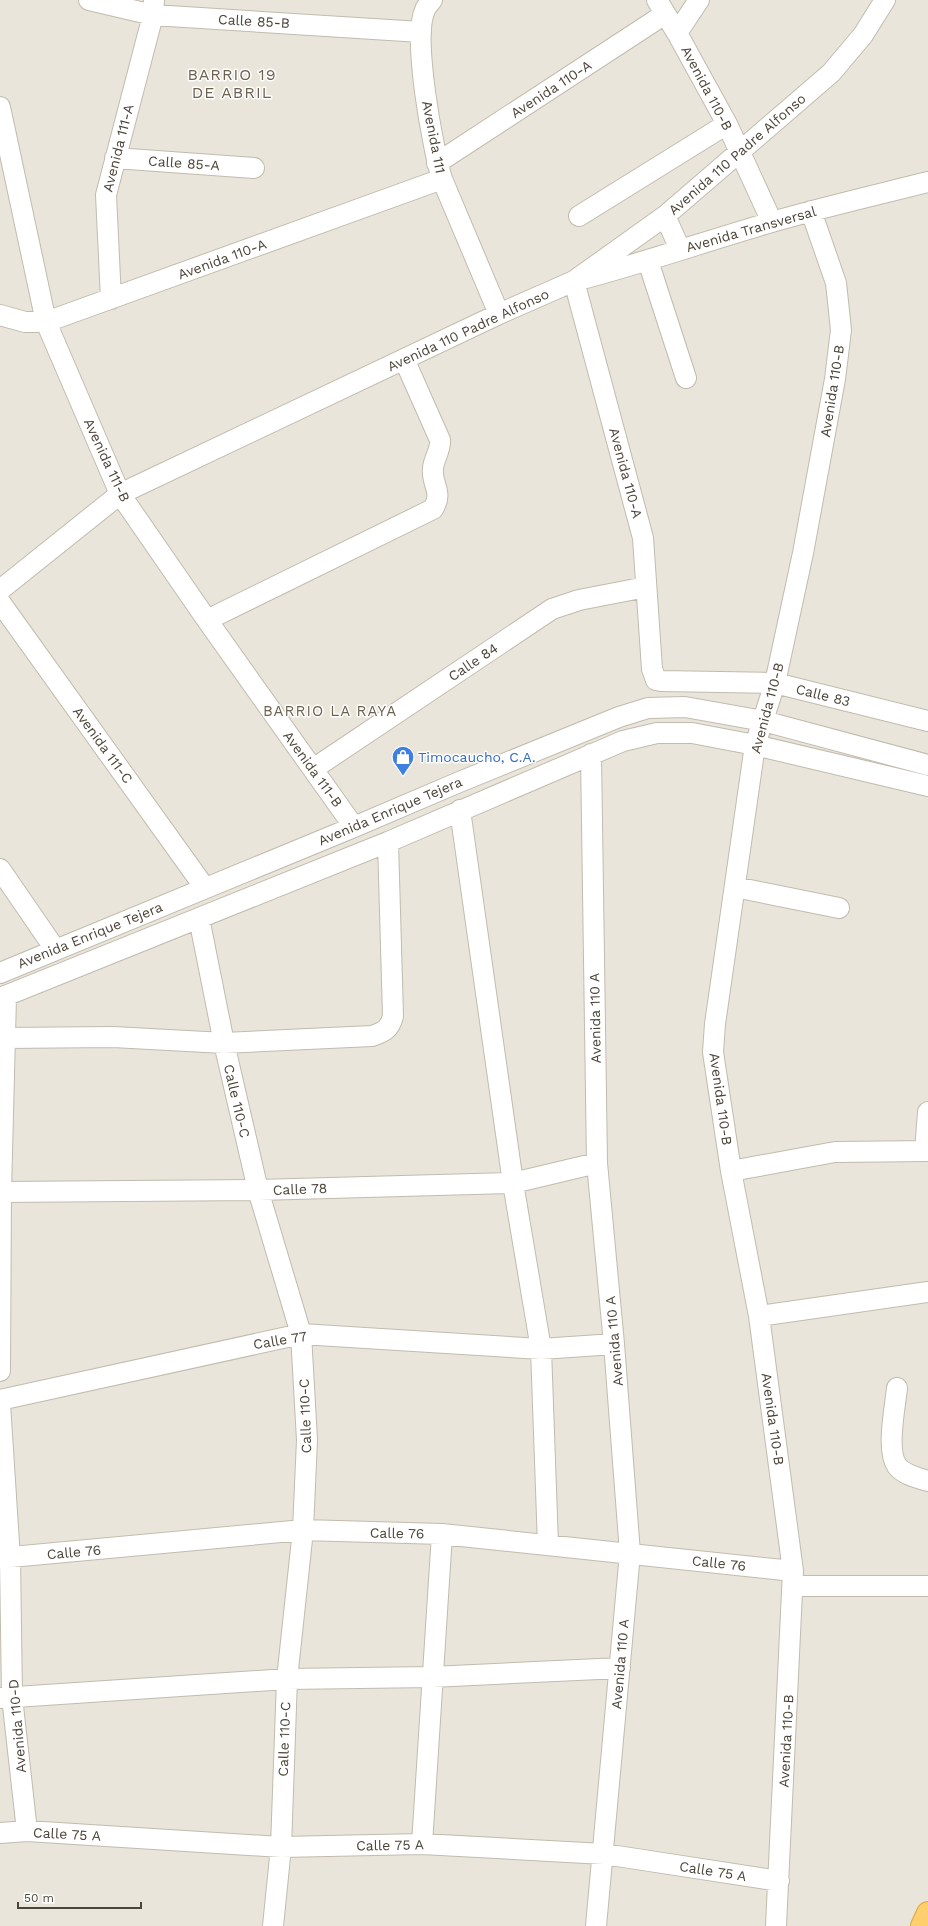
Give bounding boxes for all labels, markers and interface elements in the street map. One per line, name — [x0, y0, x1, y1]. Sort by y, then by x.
street label: Calle 85-B — [218, 11, 290, 31]
street label: Avenida 110-B — [678, 43, 736, 133]
street label: Avenida 110-A — [508, 57, 594, 121]
district label: BARRIO 19 DE ABRIL — [187, 65, 277, 102]
street label: Avenida 110 Padre Alfonso — [665, 90, 809, 218]
street label: Avenida 111 — [419, 99, 449, 175]
street label: Avenida 111-A — [99, 102, 137, 194]
street label: Calle 85-A — [148, 153, 220, 173]
street label: Avenida Transversal — [684, 203, 819, 255]
street label: Avenida 110-A — [176, 236, 268, 282]
street label: Avenida 110 Padre Alfonso — [385, 285, 551, 375]
street label: Avenida 110-B — [817, 344, 847, 438]
street label: Avenida 111-B — [81, 416, 133, 504]
street label: Avenida 110-A — [606, 426, 646, 520]
street label: Calle 84 — [445, 640, 501, 684]
street label: Avenida 110-B — [747, 661, 787, 755]
street label: Calle 83 — [794, 681, 852, 709]
district label: BARRIO LA RAYA — [263, 702, 397, 720]
street label: Avenida 111-C — [70, 704, 136, 786]
street label: Avenida 111-B — [280, 728, 346, 810]
shop icon: Timocaucho, C.A. — [390, 744, 416, 777]
place label: Timocaucho, C.A. — [418, 749, 536, 765]
street label: Avenida Enrique Tejera — [316, 773, 464, 849]
street label: Avenida Enrique Tejera — [15, 899, 165, 971]
street label: Avenida 110 A — [586, 973, 604, 1063]
street label: Avenida 110-B — [707, 1052, 735, 1146]
street label: Calle 110-C — [221, 1063, 253, 1139]
street label: Calle 78 — [272, 1180, 328, 1198]
street label: Avenida 110 A — [602, 1295, 626, 1387]
street label: Calle 77 — [252, 1328, 308, 1352]
street label: Avenida 110-B — [759, 1372, 787, 1466]
street label: Calle 110-C — [296, 1378, 314, 1454]
street label: Calle 76 — [370, 1525, 424, 1541]
street label: Calle 76 — [46, 1542, 102, 1562]
street label: Calle 76 — [691, 1552, 747, 1574]
street label: Avenida 110 A — [608, 1618, 632, 1710]
street label: Avenida 110-D — [5, 1678, 29, 1774]
street label: Avenida 110-B — [776, 1694, 796, 1788]
street label: Calle 110-C — [275, 1701, 293, 1777]
street label: Calle 75 A — [33, 1824, 101, 1844]
street label: Calle 75 A — [356, 1836, 424, 1854]
street label: Calle 75 A — [678, 1858, 748, 1884]
scale bar — [18, 1884, 141, 1910]
text: 50 m — [24, 1891, 54, 1905]

